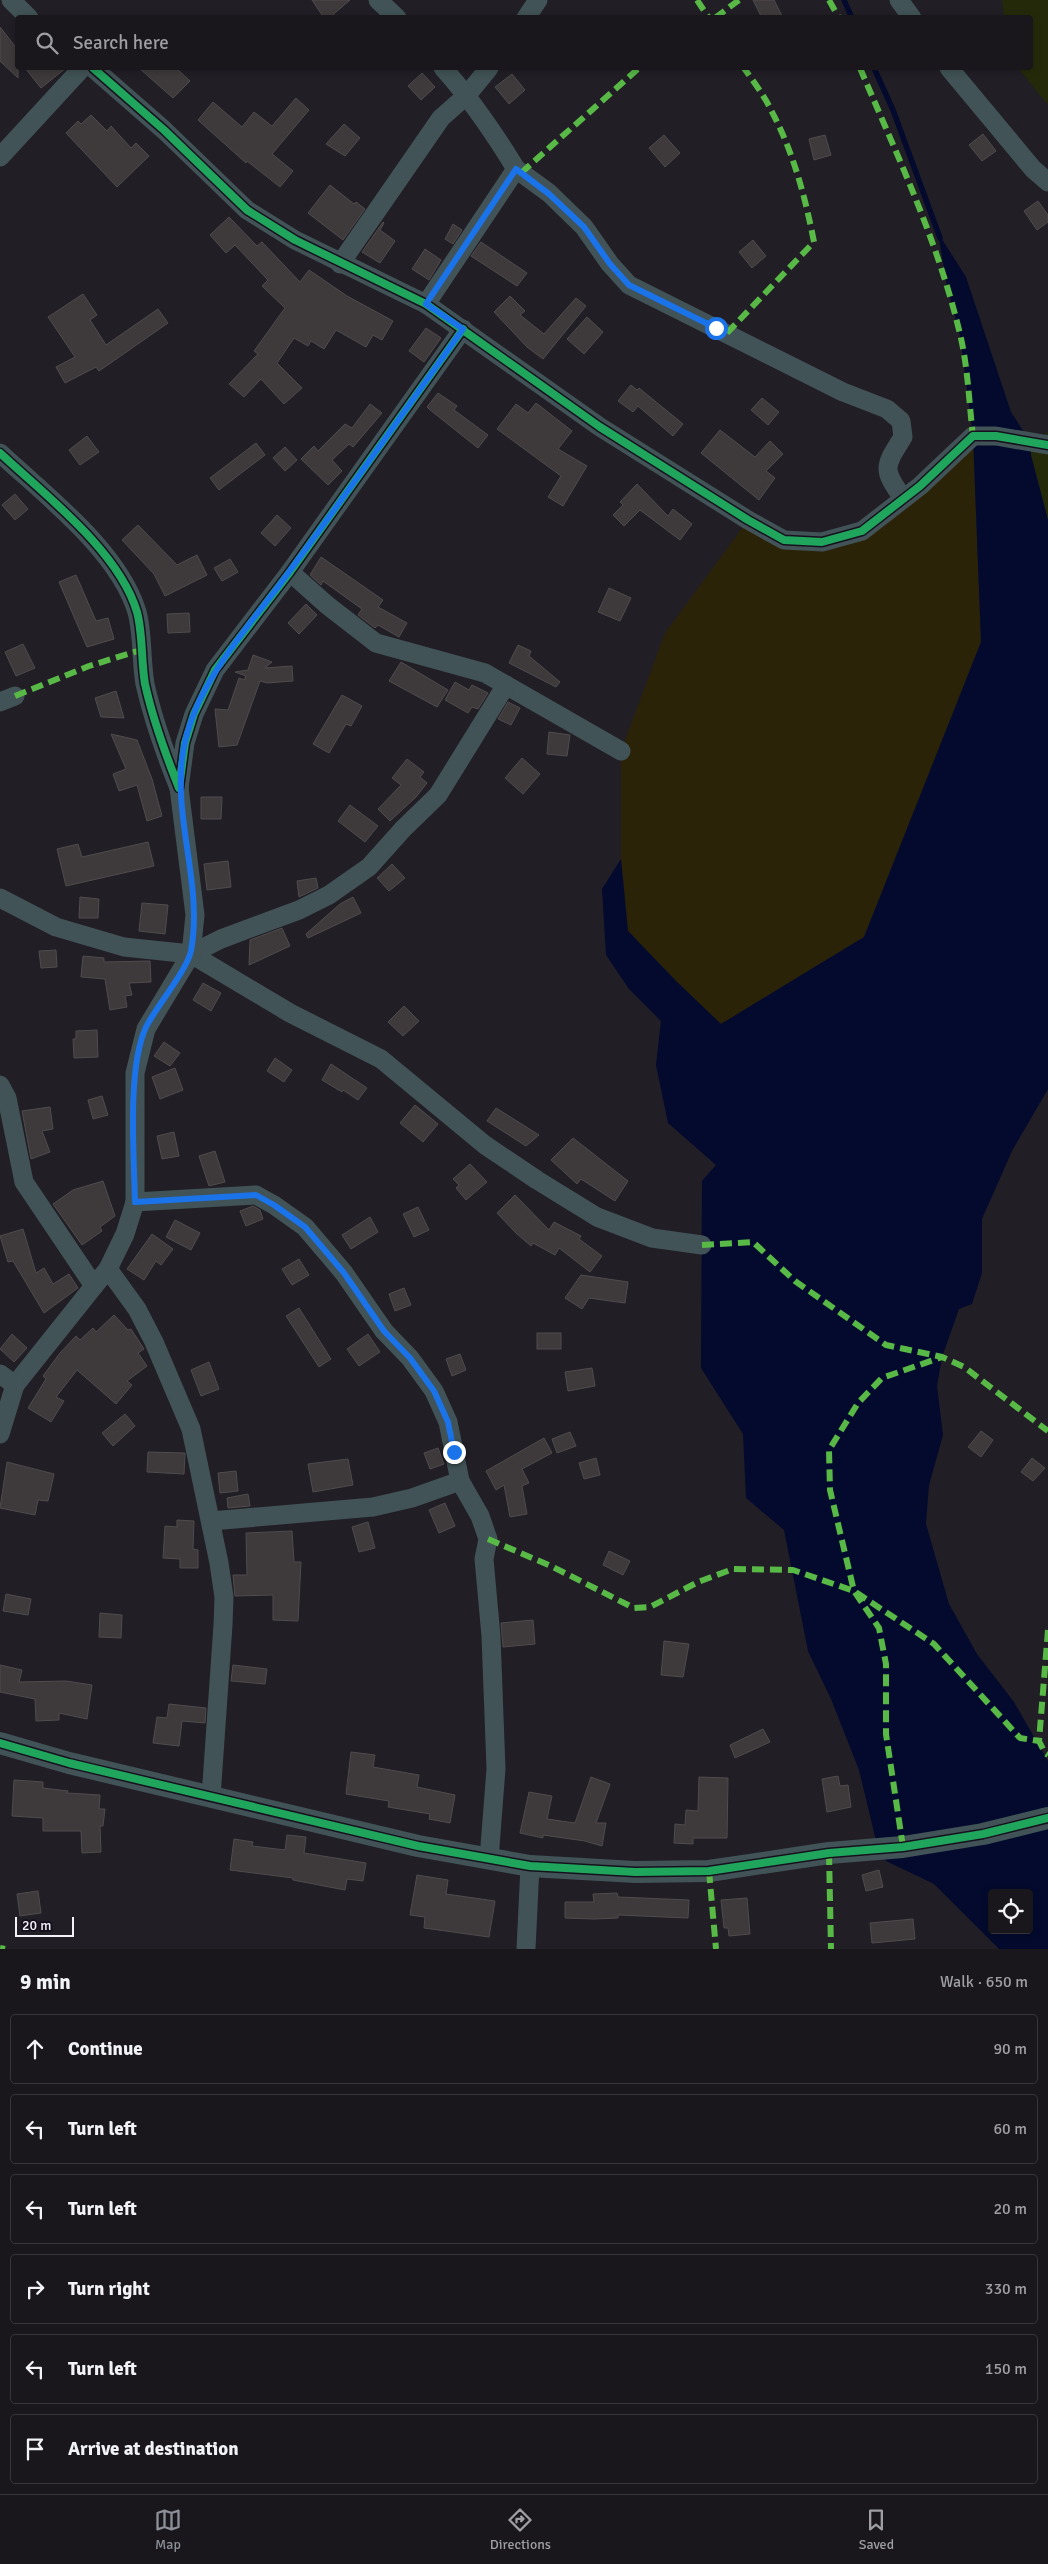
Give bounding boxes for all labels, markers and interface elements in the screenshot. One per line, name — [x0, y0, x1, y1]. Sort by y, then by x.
search box — [15, 15, 1033, 70]
icon: search — [33, 29, 61, 57]
text: Search here — [73, 31, 169, 55]
route start — [705, 317, 728, 340]
route end — [443, 1441, 466, 1464]
map controls — [988, 1889, 1033, 1934]
button: locate — [988, 1889, 1033, 1934]
scale bar — [15, 1914, 74, 1937]
text: 20 m — [22, 1917, 51, 1934]
text: 9 min — [20, 1969, 71, 1995]
text: Walk · 650 m — [940, 1972, 1028, 1992]
icon: ahead — [21, 2035, 49, 2063]
text: Continue — [68, 2037, 143, 2061]
text: 90 m — [993, 2039, 1027, 2059]
icon: left — [21, 2115, 49, 2143]
text: Turn left — [68, 2117, 137, 2141]
text: 60 m — [993, 2119, 1027, 2139]
icon: left — [21, 2195, 49, 2223]
text: Turn left — [68, 2197, 137, 2221]
text: 20 m — [993, 2199, 1027, 2219]
icon: right — [21, 2275, 49, 2303]
text: Turn right — [68, 2277, 150, 2301]
text: 330 m — [985, 2279, 1027, 2299]
icon: left — [21, 2355, 49, 2383]
text: Turn left — [68, 2357, 137, 2381]
text: 150 m — [985, 2359, 1027, 2379]
icon: arrive — [21, 2435, 49, 2463]
text: Arrive at destination — [68, 2437, 239, 2461]
tab: Map — [154, 2506, 182, 2553]
tab: Directions — [490, 2506, 551, 2553]
tab: Saved — [859, 2506, 894, 2553]

